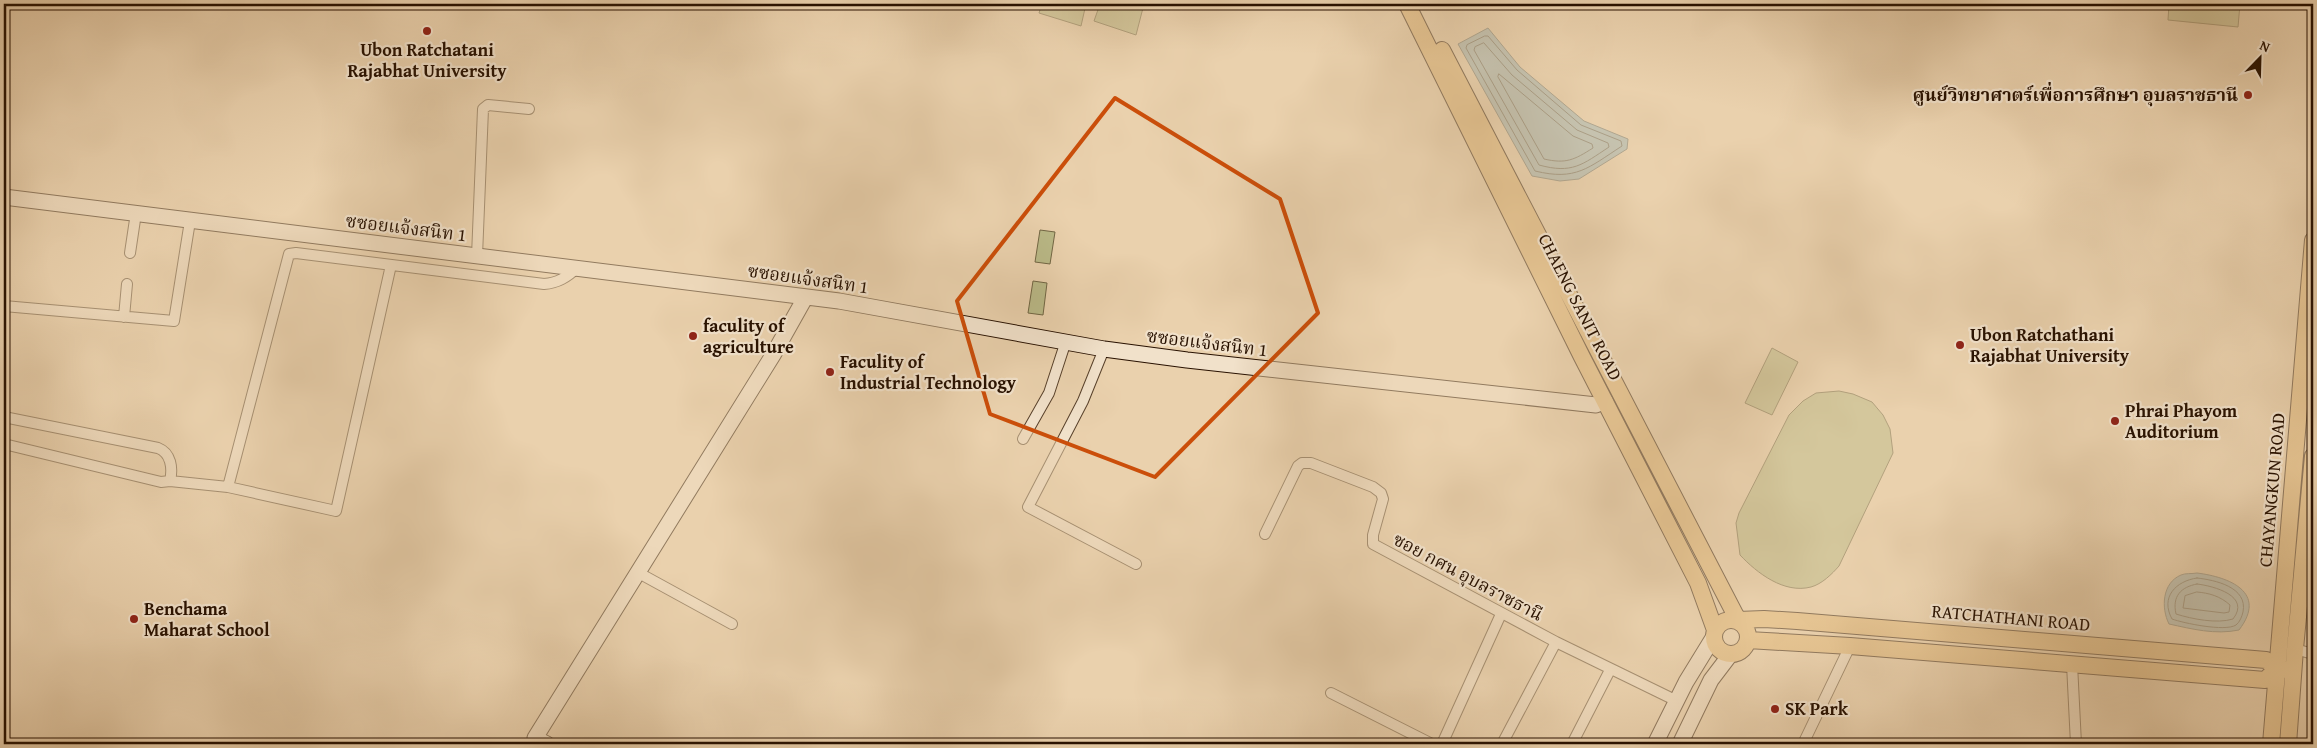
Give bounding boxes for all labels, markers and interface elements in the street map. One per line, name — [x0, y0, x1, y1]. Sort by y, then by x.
marker: Ubon Ratchatani Rajabhat University — [421, 25, 433, 37]
north arrow — [2234, 32, 2284, 82]
text: N — [2257, 35, 2274, 57]
place label: Ubon Ratchatani Rajabhat University — [347, 36, 507, 84]
place label: ศูนย์วิทยาศาตร์เพื่อการศึกษา อุบลราชธานี — [1912, 81, 2238, 108]
marker: ศูนย์วิทยาศาตร์เพื่อการศึกษา อุบลราชธานี — [2242, 89, 2254, 101]
street label: ซซอยแจ้งสนิท 1 — [344, 207, 468, 248]
street label: CHAENG SANIT ROAD — [1532, 229, 1629, 385]
street label: ซซอยแจ้งสนิท 1 — [746, 257, 870, 300]
place label: faculity of agriculture — [703, 312, 794, 360]
place label: Ubon Ratchathani Rajabhat University — [1970, 321, 2130, 369]
street label: ซซอยแจ้งสนิท 1 — [1145, 322, 1269, 363]
marker: faculity of agriculture — [687, 330, 699, 342]
marker: Ubon Ratchathani Rajabhat University — [1954, 339, 1966, 351]
place label: Faculity of Industrial Technology — [840, 348, 1017, 396]
marker: Faculity of Industrial Technology — [824, 366, 836, 378]
place label: Phrai Phayom Auditorium — [2125, 397, 2238, 445]
street label: CHAYANGKUN ROAD — [2251, 412, 2292, 568]
marker: Phrai Phayom Auditorium — [2109, 415, 2121, 427]
street label: ซอย กศน อุบลราชธานี — [1388, 526, 1548, 628]
place label: Benchama Maharat School — [144, 595, 270, 643]
street label: RATCHATHANI ROAD — [1931, 597, 2092, 638]
marker: Benchama Maharat School — [128, 613, 140, 625]
place label: SK Park — [1785, 695, 1849, 722]
marker: SK Park — [1769, 703, 1781, 715]

